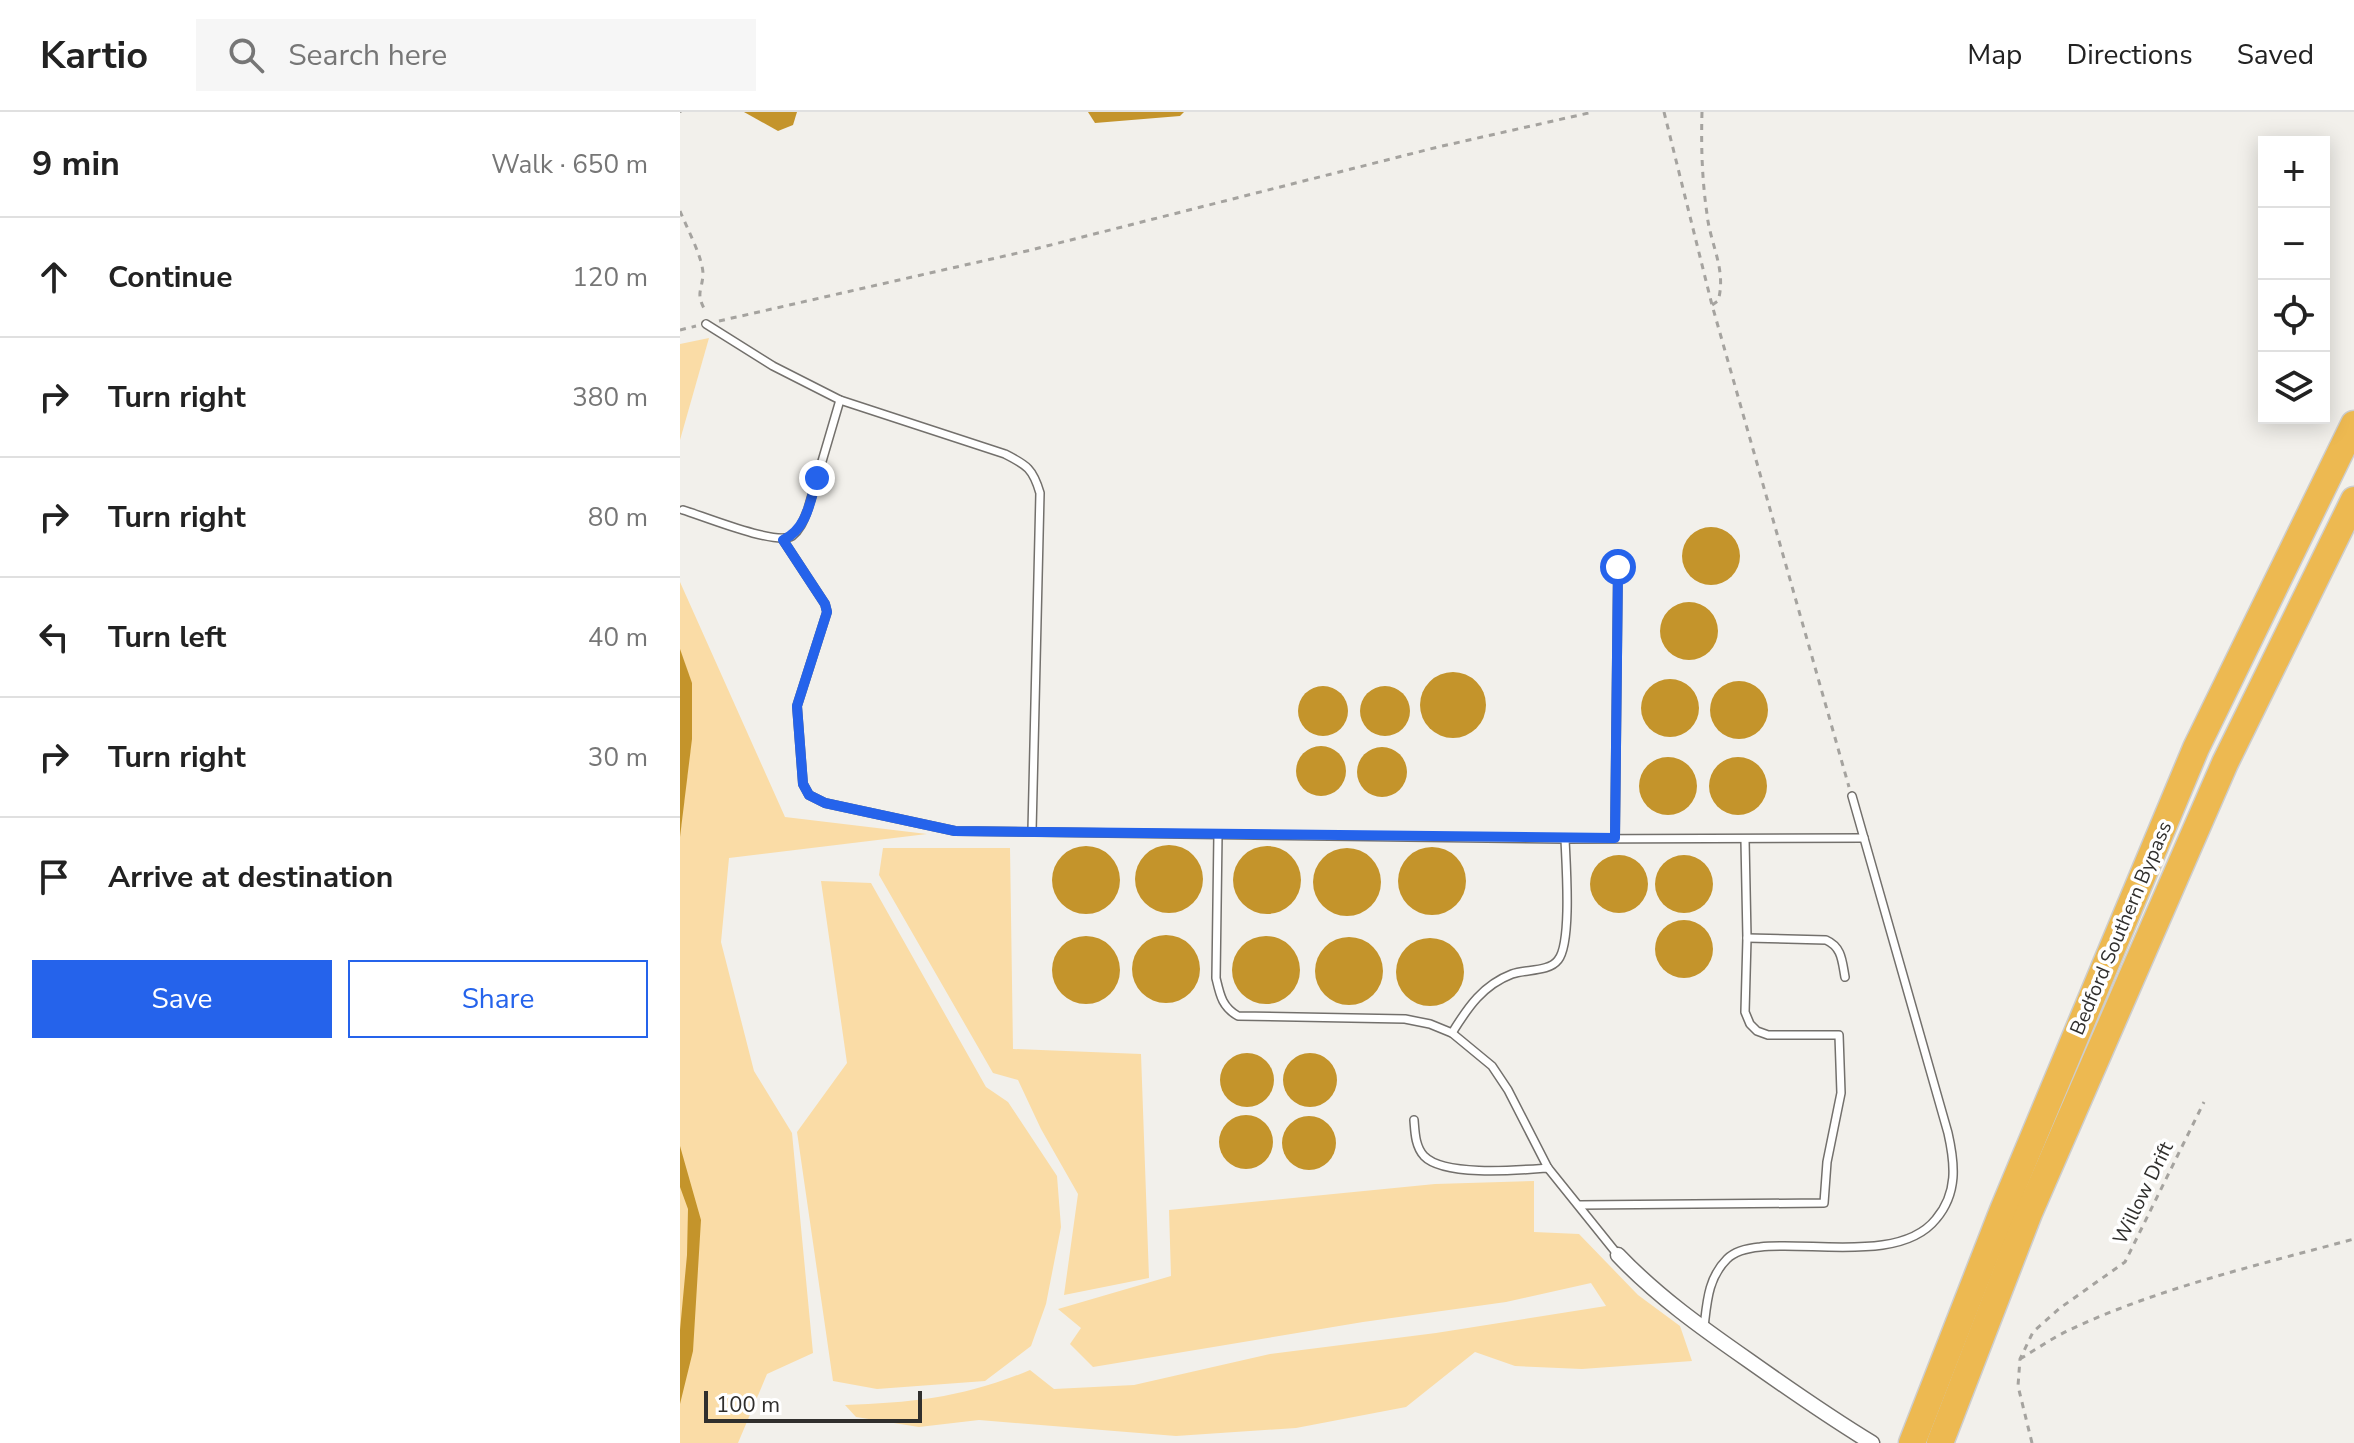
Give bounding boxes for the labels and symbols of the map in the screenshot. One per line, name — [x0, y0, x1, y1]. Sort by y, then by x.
route end — [799, 460, 835, 496]
route start — [1600, 549, 1636, 585]
street label: Bedford Southern Bypass — [2064, 817, 2178, 1039]
street label: Willow Drift — [2106, 1136, 2180, 1249]
scale bar — [704, 1387, 922, 1423]

